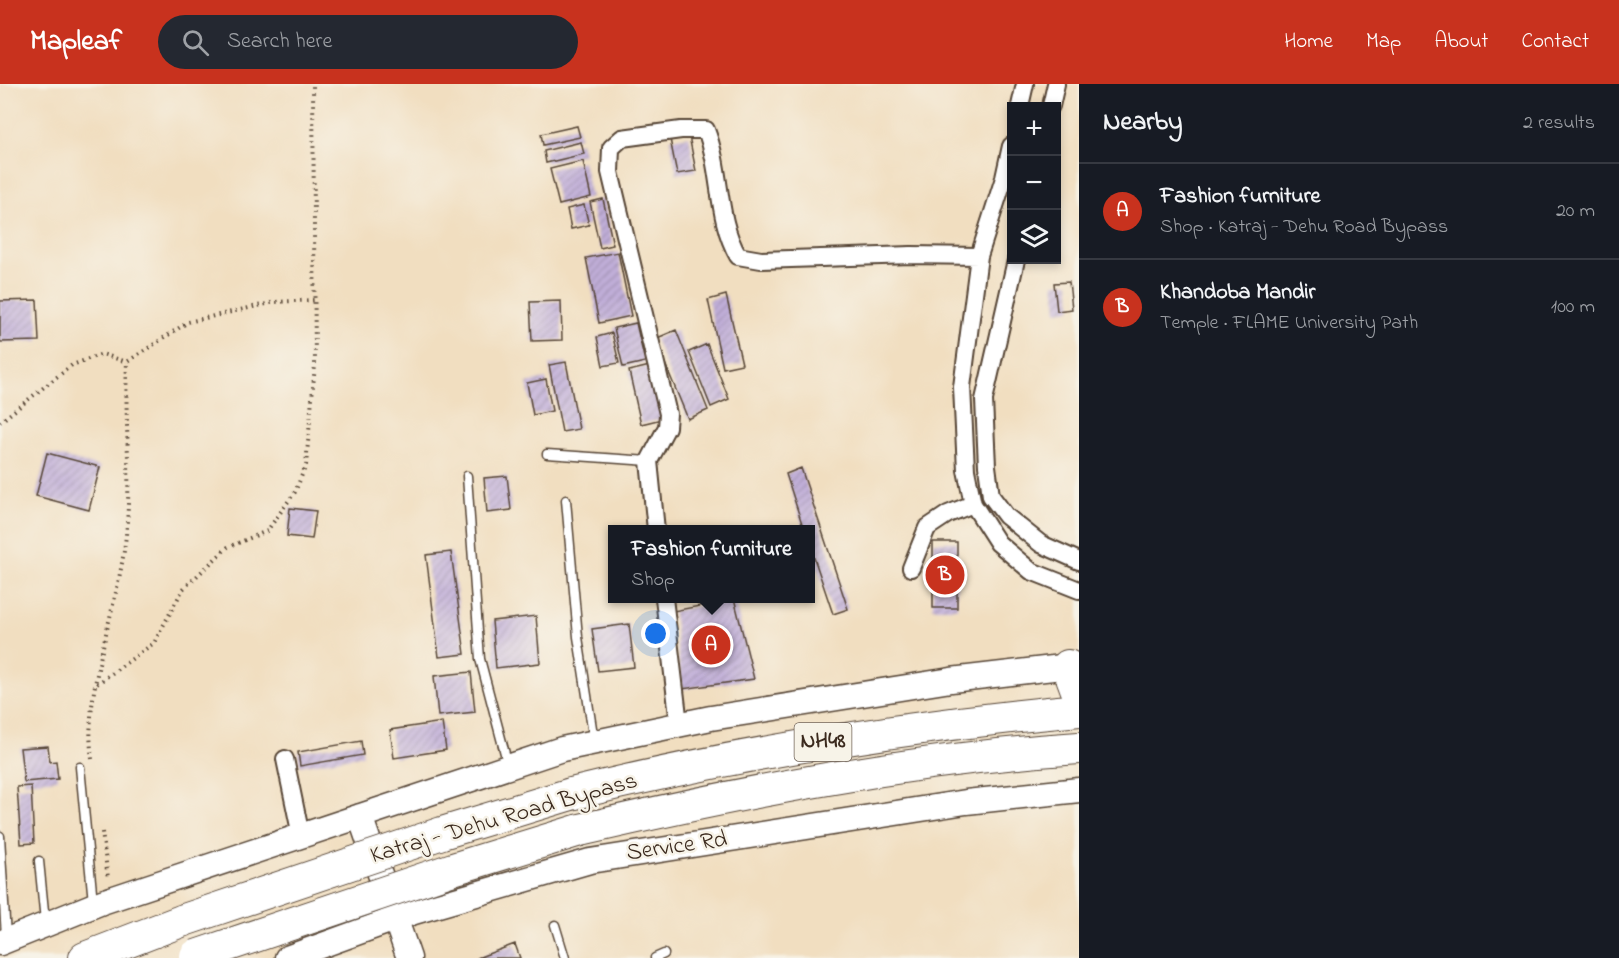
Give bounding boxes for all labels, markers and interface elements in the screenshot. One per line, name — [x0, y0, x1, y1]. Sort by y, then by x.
search box — [158, 15, 578, 69]
text: Mapleaf — [30, 22, 122, 63]
icon: search — [179, 26, 212, 59]
text: Search here — [227, 26, 332, 58]
text: Home — [1284, 27, 1333, 57]
text: Map — [1366, 27, 1401, 57]
text: About — [1434, 27, 1488, 57]
text: Contact — [1521, 27, 1589, 57]
map controls — [1007, 102, 1061, 264]
button: + — [1007, 102, 1061, 156]
text: Nearby — [1103, 104, 1182, 142]
text: 2 results — [1523, 109, 1595, 138]
button: − — [1007, 156, 1061, 210]
text: Fashion furniture — [1160, 181, 1320, 213]
text: A — [1116, 197, 1129, 226]
text: 20 m — [1556, 197, 1595, 226]
button: layers — [1007, 210, 1061, 264]
text: Shop · Katraj - Dehu Road Bypass — [1160, 213, 1448, 242]
text: Khandoba Mandir — [1160, 277, 1315, 309]
text: B — [1116, 293, 1129, 322]
text: 100 m — [1551, 293, 1595, 322]
text: Temple · FLAME University Path — [1160, 309, 1418, 338]
popup — [608, 525, 815, 603]
text: Fashion furniture — [631, 534, 792, 566]
pin: B — [926, 552, 964, 598]
text: Shop — [631, 566, 675, 595]
your location — [641, 619, 670, 648]
pin: A — [692, 622, 730, 668]
road number: NH48 — [794, 723, 852, 761]
street label: Katraj - Dehu Road Bypass — [366, 764, 642, 875]
street label: Service Rd — [624, 823, 730, 871]

